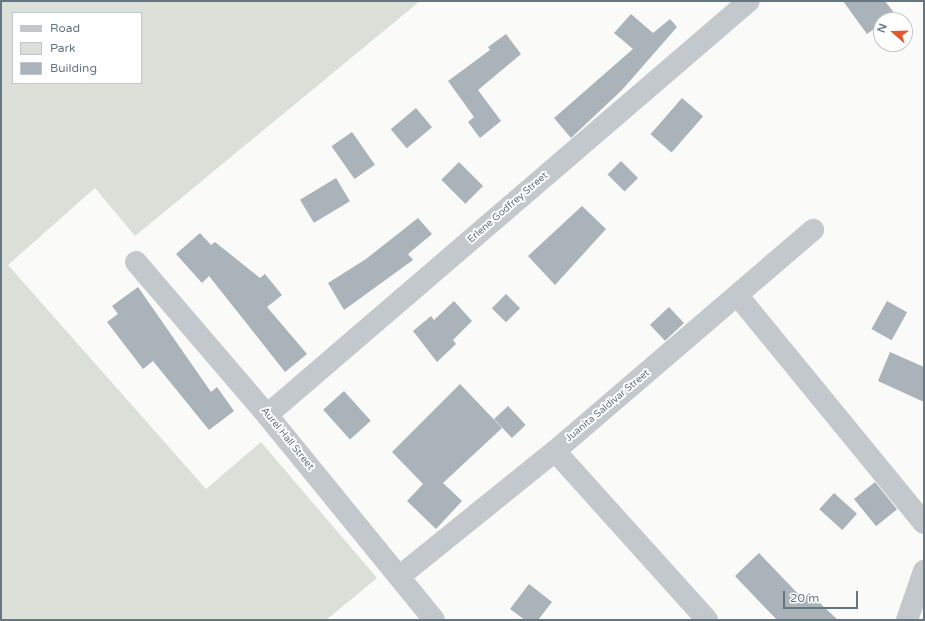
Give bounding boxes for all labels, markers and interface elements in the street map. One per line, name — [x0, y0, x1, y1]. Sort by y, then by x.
legend — [12, 12, 142, 84]
north arrow — [873, 12, 913, 52]
text: Road — [50, 21, 80, 35]
text: N — [875, 22, 890, 34]
text: Park — [50, 41, 76, 55]
text: Building — [50, 61, 97, 75]
street label: Erlene Godfrey Street — [465, 170, 551, 246]
street label: Juanita Saldivar Street — [564, 367, 652, 445]
street label: Aurel Hall Street — [258, 405, 316, 473]
scale bar — [785, 583, 860, 609]
text: 20 m — [790, 591, 819, 605]

